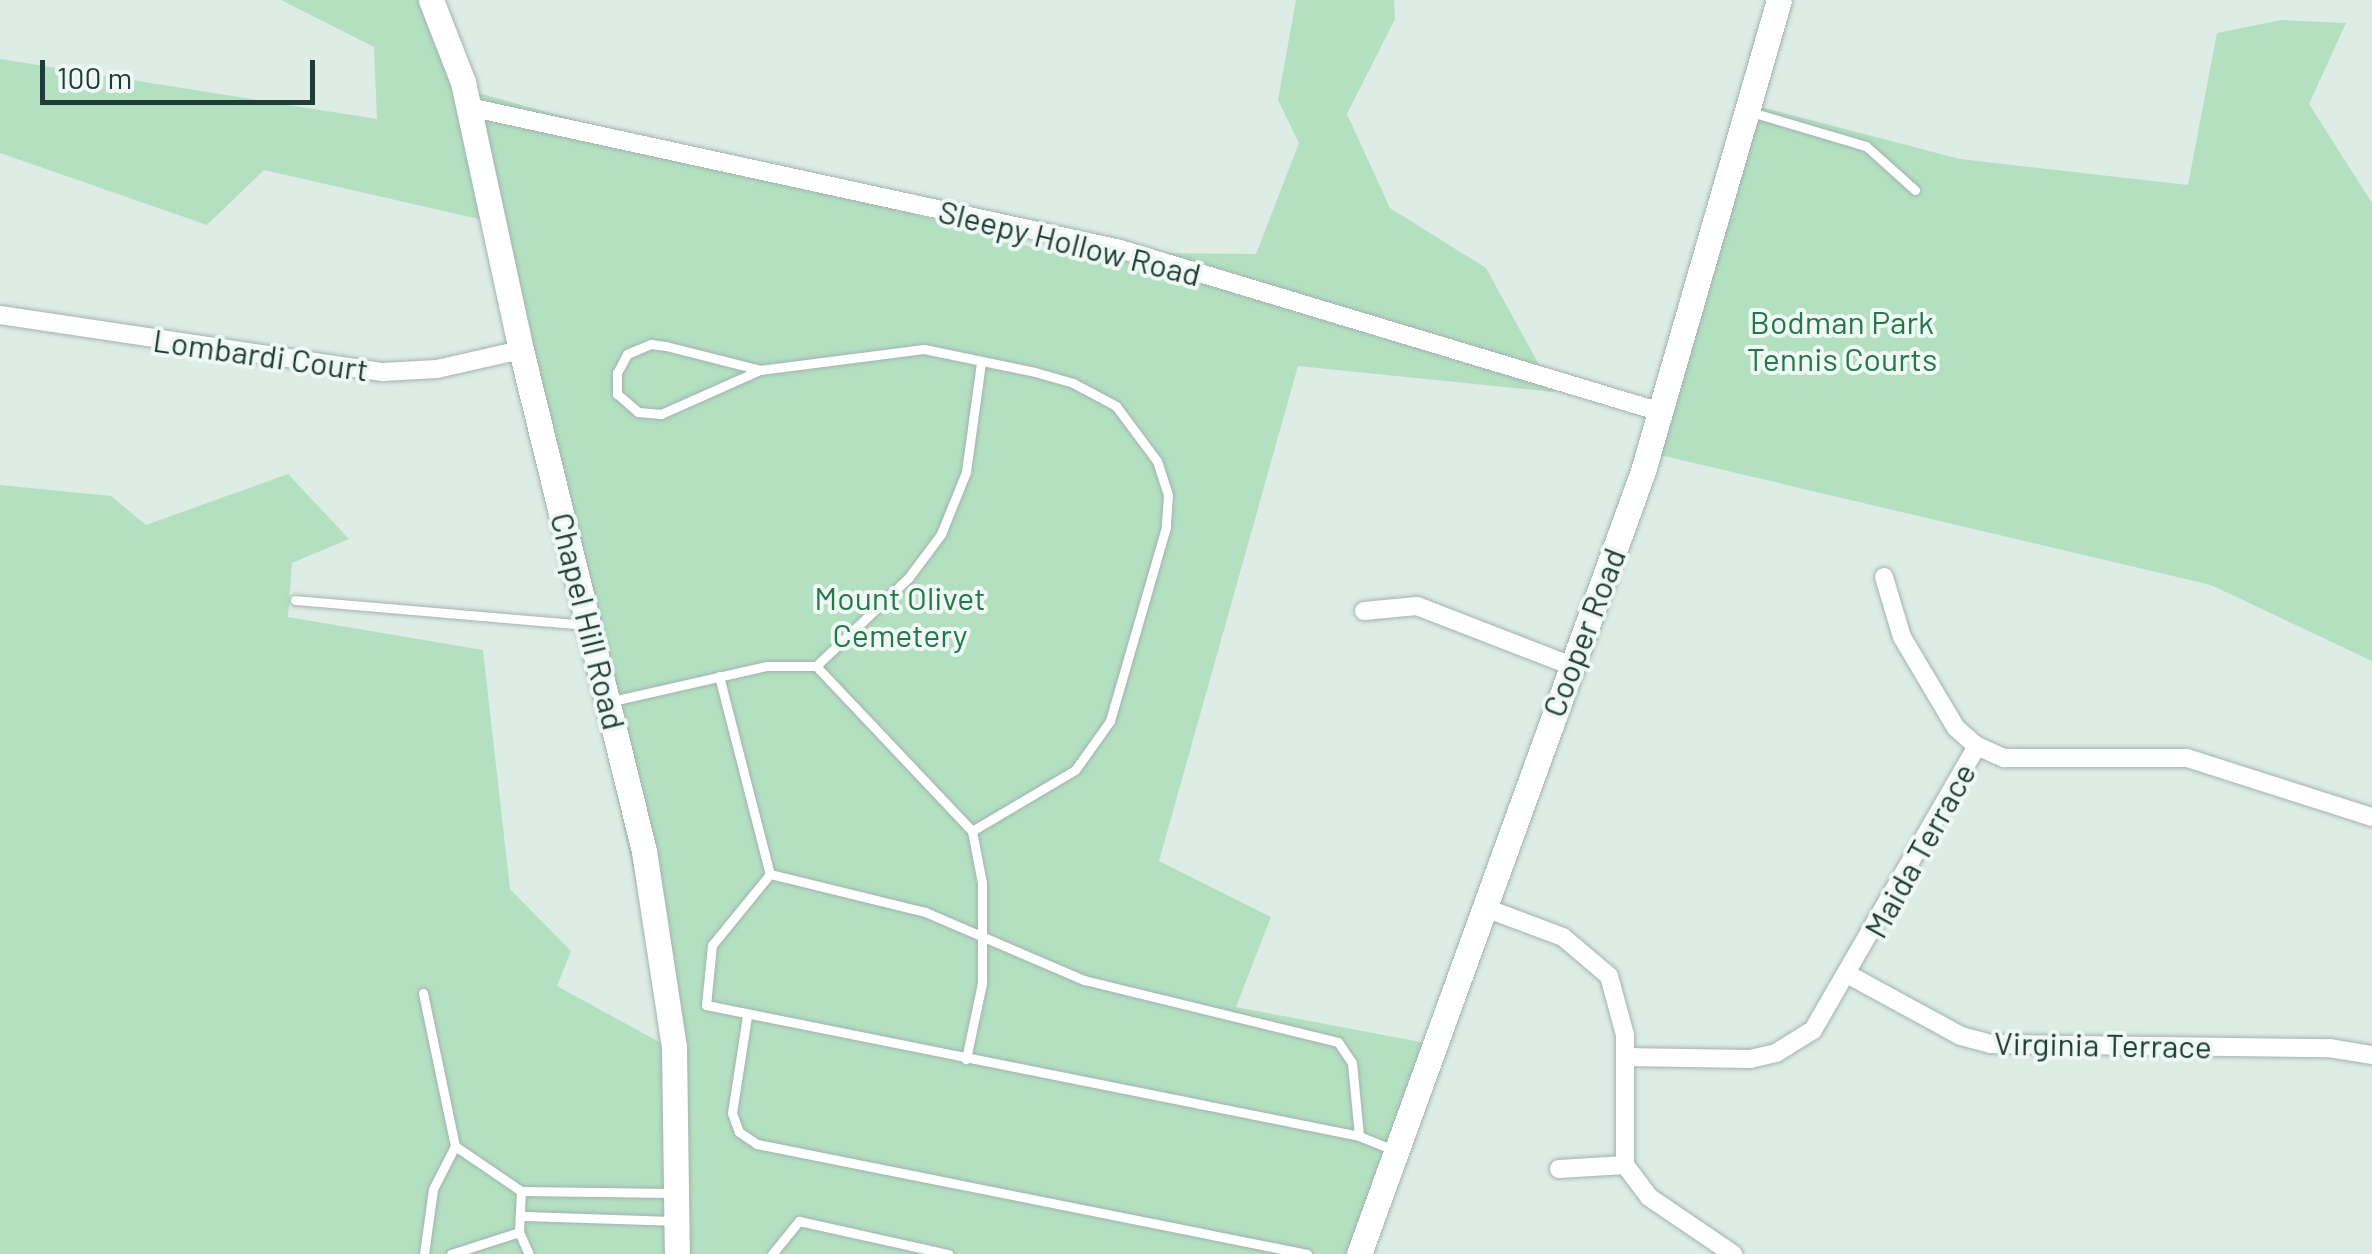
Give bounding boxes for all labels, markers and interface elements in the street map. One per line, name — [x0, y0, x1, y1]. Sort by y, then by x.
scale bar — [45, 40, 320, 102]
text: 100 m — [57, 59, 132, 95]
street label: Sleepy Hollow Road — [935, 191, 1205, 293]
park label: Bodman Park Tennis Courts — [1747, 303, 1937, 378]
street label: Lombardi Court — [151, 320, 371, 388]
street label: Chapel Hill Road — [543, 509, 635, 733]
street label: Cooper Road — [1533, 542, 1633, 722]
park label: Mount Olivet Cemetery — [814, 579, 986, 654]
street label: Maida Terrace — [1855, 756, 1983, 944]
street label: Virginia Terrace — [1994, 1023, 2212, 1065]

